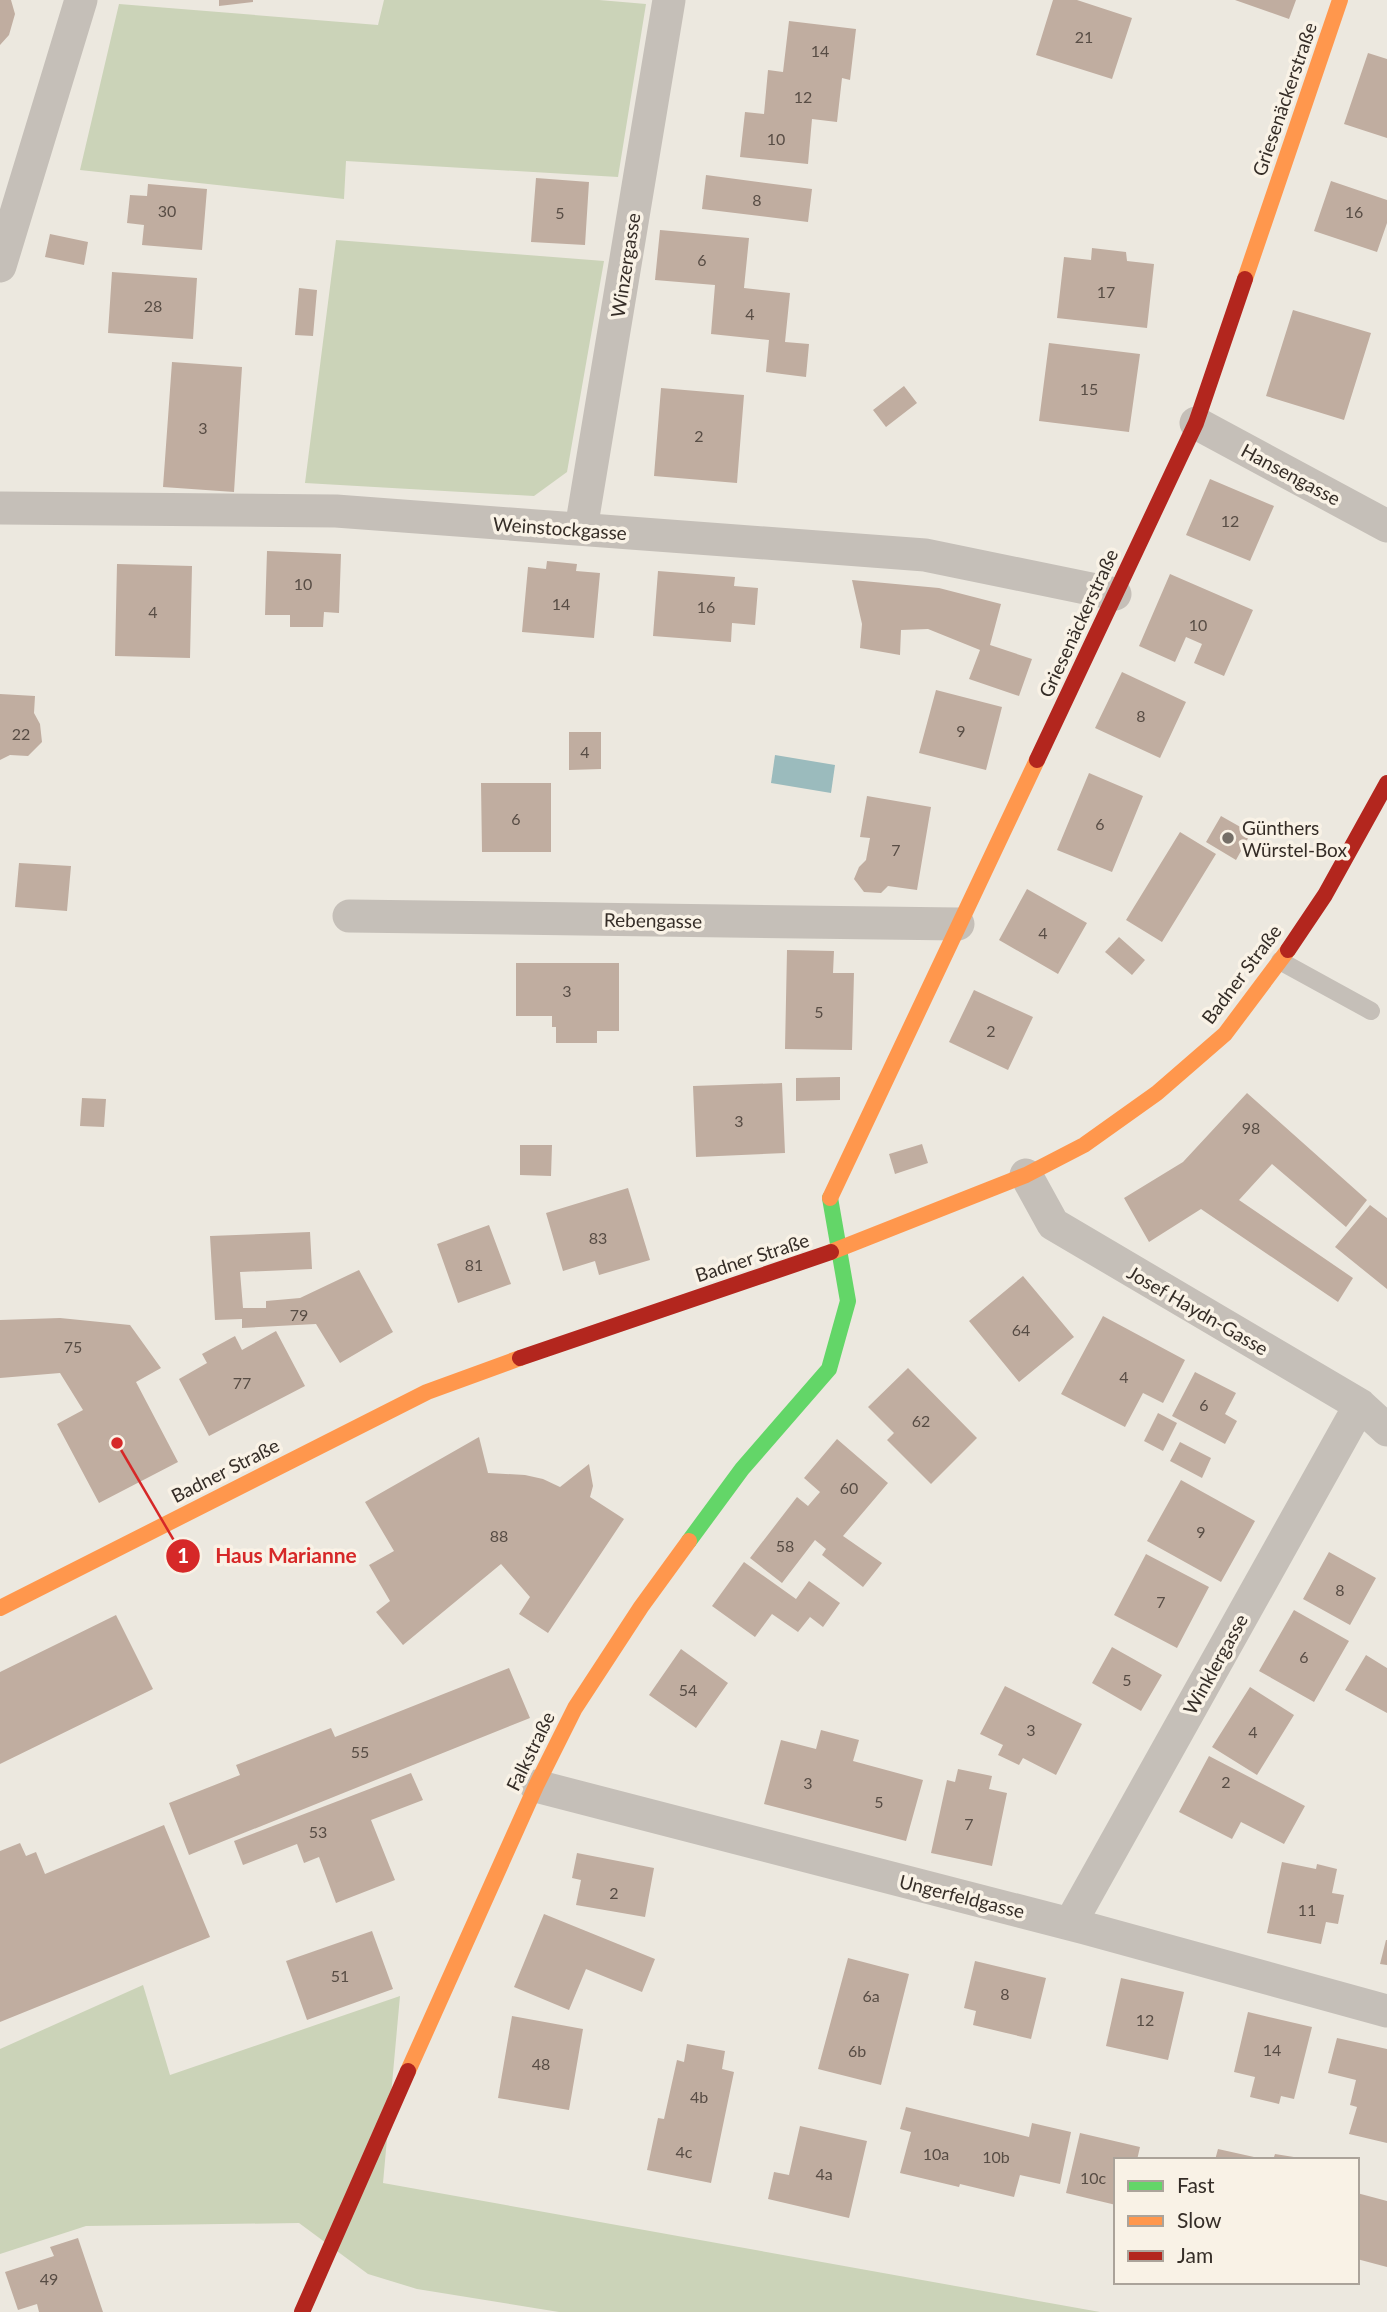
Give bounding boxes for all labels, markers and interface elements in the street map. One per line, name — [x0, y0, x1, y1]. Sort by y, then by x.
street label: Griesenäckerstraße — [1247, 19, 1321, 179]
house number: 21 — [1075, 27, 1093, 46]
house number: 14 — [811, 41, 829, 60]
house number: 12 — [794, 87, 812, 106]
house number: 10 — [767, 129, 785, 148]
house number: 8 — [752, 190, 762, 209]
house number: 30 — [158, 201, 176, 220]
house number: 16 — [1345, 202, 1363, 221]
house number: 5 — [555, 203, 565, 222]
street label: Winzergasse — [605, 211, 645, 319]
house number: 6 — [697, 250, 707, 269]
house number: 17 — [1097, 282, 1115, 301]
house number: 28 — [144, 296, 162, 315]
house number: 4 — [745, 304, 755, 323]
house number: 15 — [1080, 379, 1098, 398]
house number: 3 — [198, 418, 208, 437]
house number: 2 — [694, 426, 704, 445]
street label: Hansengasse — [1238, 438, 1344, 510]
house number: 12 — [1221, 511, 1239, 530]
street label: Weinstockgasse — [492, 512, 628, 544]
street label: Griesenäckerstraße — [1034, 545, 1122, 701]
house number: 10 — [294, 574, 312, 593]
house number: 14 — [552, 594, 570, 613]
house number: 16 — [697, 597, 715, 616]
house number: 4 — [148, 602, 158, 621]
house number: 10 — [1189, 615, 1207, 634]
house number: 8 — [1136, 706, 1146, 725]
house number: 9 — [956, 721, 966, 740]
house number: 22 — [12, 724, 30, 743]
house number: 4 — [580, 742, 590, 761]
house number: 6 — [511, 809, 521, 828]
house number: 6 — [1095, 814, 1105, 833]
place label: Günthers Würstel-Box — [1242, 816, 1347, 861]
marker: Günthers Würstel-Box — [1220, 830, 1236, 846]
house number: 7 — [891, 840, 901, 859]
street label: Rebengasse — [604, 908, 702, 932]
street label: Badner Straße — [1196, 920, 1286, 1028]
house number: 4 — [1038, 923, 1048, 942]
house number: 3 — [562, 981, 572, 1000]
house number: 5 — [814, 1002, 824, 1021]
house number: 2 — [986, 1021, 996, 1040]
house number: 3 — [734, 1111, 744, 1130]
house number: 98 — [1242, 1118, 1260, 1137]
house number: 83 — [589, 1228, 607, 1247]
street label: Badner Straße — [692, 1228, 812, 1286]
house number: 81 — [465, 1255, 483, 1274]
street label: Josef Haydn-Gasse — [1123, 1260, 1273, 1360]
house number: 79 — [290, 1305, 308, 1324]
house number: 64 — [1012, 1320, 1030, 1339]
house number: 75 — [64, 1337, 82, 1356]
house number: 4 — [1119, 1367, 1129, 1386]
house number: 77 — [233, 1373, 251, 1392]
house number: 6 — [1199, 1395, 1209, 1414]
house number: 62 — [912, 1411, 930, 1430]
street label: Badner Straße — [167, 1433, 283, 1507]
house number: 60 — [840, 1478, 858, 1497]
house number: 9 — [1196, 1522, 1206, 1541]
house number: 88 — [490, 1526, 508, 1545]
callout: Haus Marianne — [166, 1535, 370, 1577]
house number: 58 — [776, 1536, 794, 1555]
text: 1 — [177, 1542, 189, 1567]
text: Haus Marianne — [215, 1542, 357, 1567]
house number: 8 — [1335, 1580, 1345, 1599]
house number: 7 — [1156, 1592, 1166, 1611]
street label: Winklergasse — [1178, 1610, 1252, 1718]
house number: 6 — [1299, 1647, 1309, 1666]
house number: 5 — [1122, 1670, 1132, 1689]
house number: 54 — [679, 1680, 697, 1699]
street label: Falkstraße — [501, 1708, 559, 1794]
house number: 3 — [1026, 1720, 1036, 1739]
house number: 4 — [1248, 1722, 1258, 1741]
house number: 55 — [351, 1742, 369, 1761]
house number: 2 — [1221, 1772, 1231, 1791]
house number: 3 — [803, 1773, 813, 1792]
house number: 5 — [874, 1792, 884, 1811]
house number: 7 — [964, 1814, 974, 1833]
house number: 53 — [309, 1822, 327, 1841]
street label: Ungerfeldgasse — [897, 1869, 1027, 1923]
house number: 2 — [609, 1883, 619, 1902]
house number: 11 — [1298, 1900, 1316, 1919]
house number: 51 — [331, 1966, 349, 1985]
house number: 8 — [1000, 1984, 1010, 2003]
house number: 6a — [862, 1986, 880, 2005]
house number: 12 — [1136, 2010, 1154, 2029]
house number: 14 — [1263, 2040, 1281, 2059]
house number: 6b — [848, 2041, 866, 2060]
house number: 48 — [532, 2054, 550, 2073]
house number: 4b — [690, 2087, 708, 2106]
house number: 4c — [676, 2142, 693, 2161]
house number: 10a — [923, 2144, 949, 2163]
house number: 10b — [982, 2147, 1010, 2166]
legend — [1114, 2158, 1359, 2284]
house number: 4a — [815, 2164, 833, 2183]
house number: 10c — [1080, 2168, 1106, 2187]
text: Fast — [1177, 2172, 1215, 2197]
text: Slow — [1177, 2207, 1222, 2232]
text: Jam — [1177, 2242, 1213, 2267]
house number: 49 — [40, 2269, 58, 2288]

